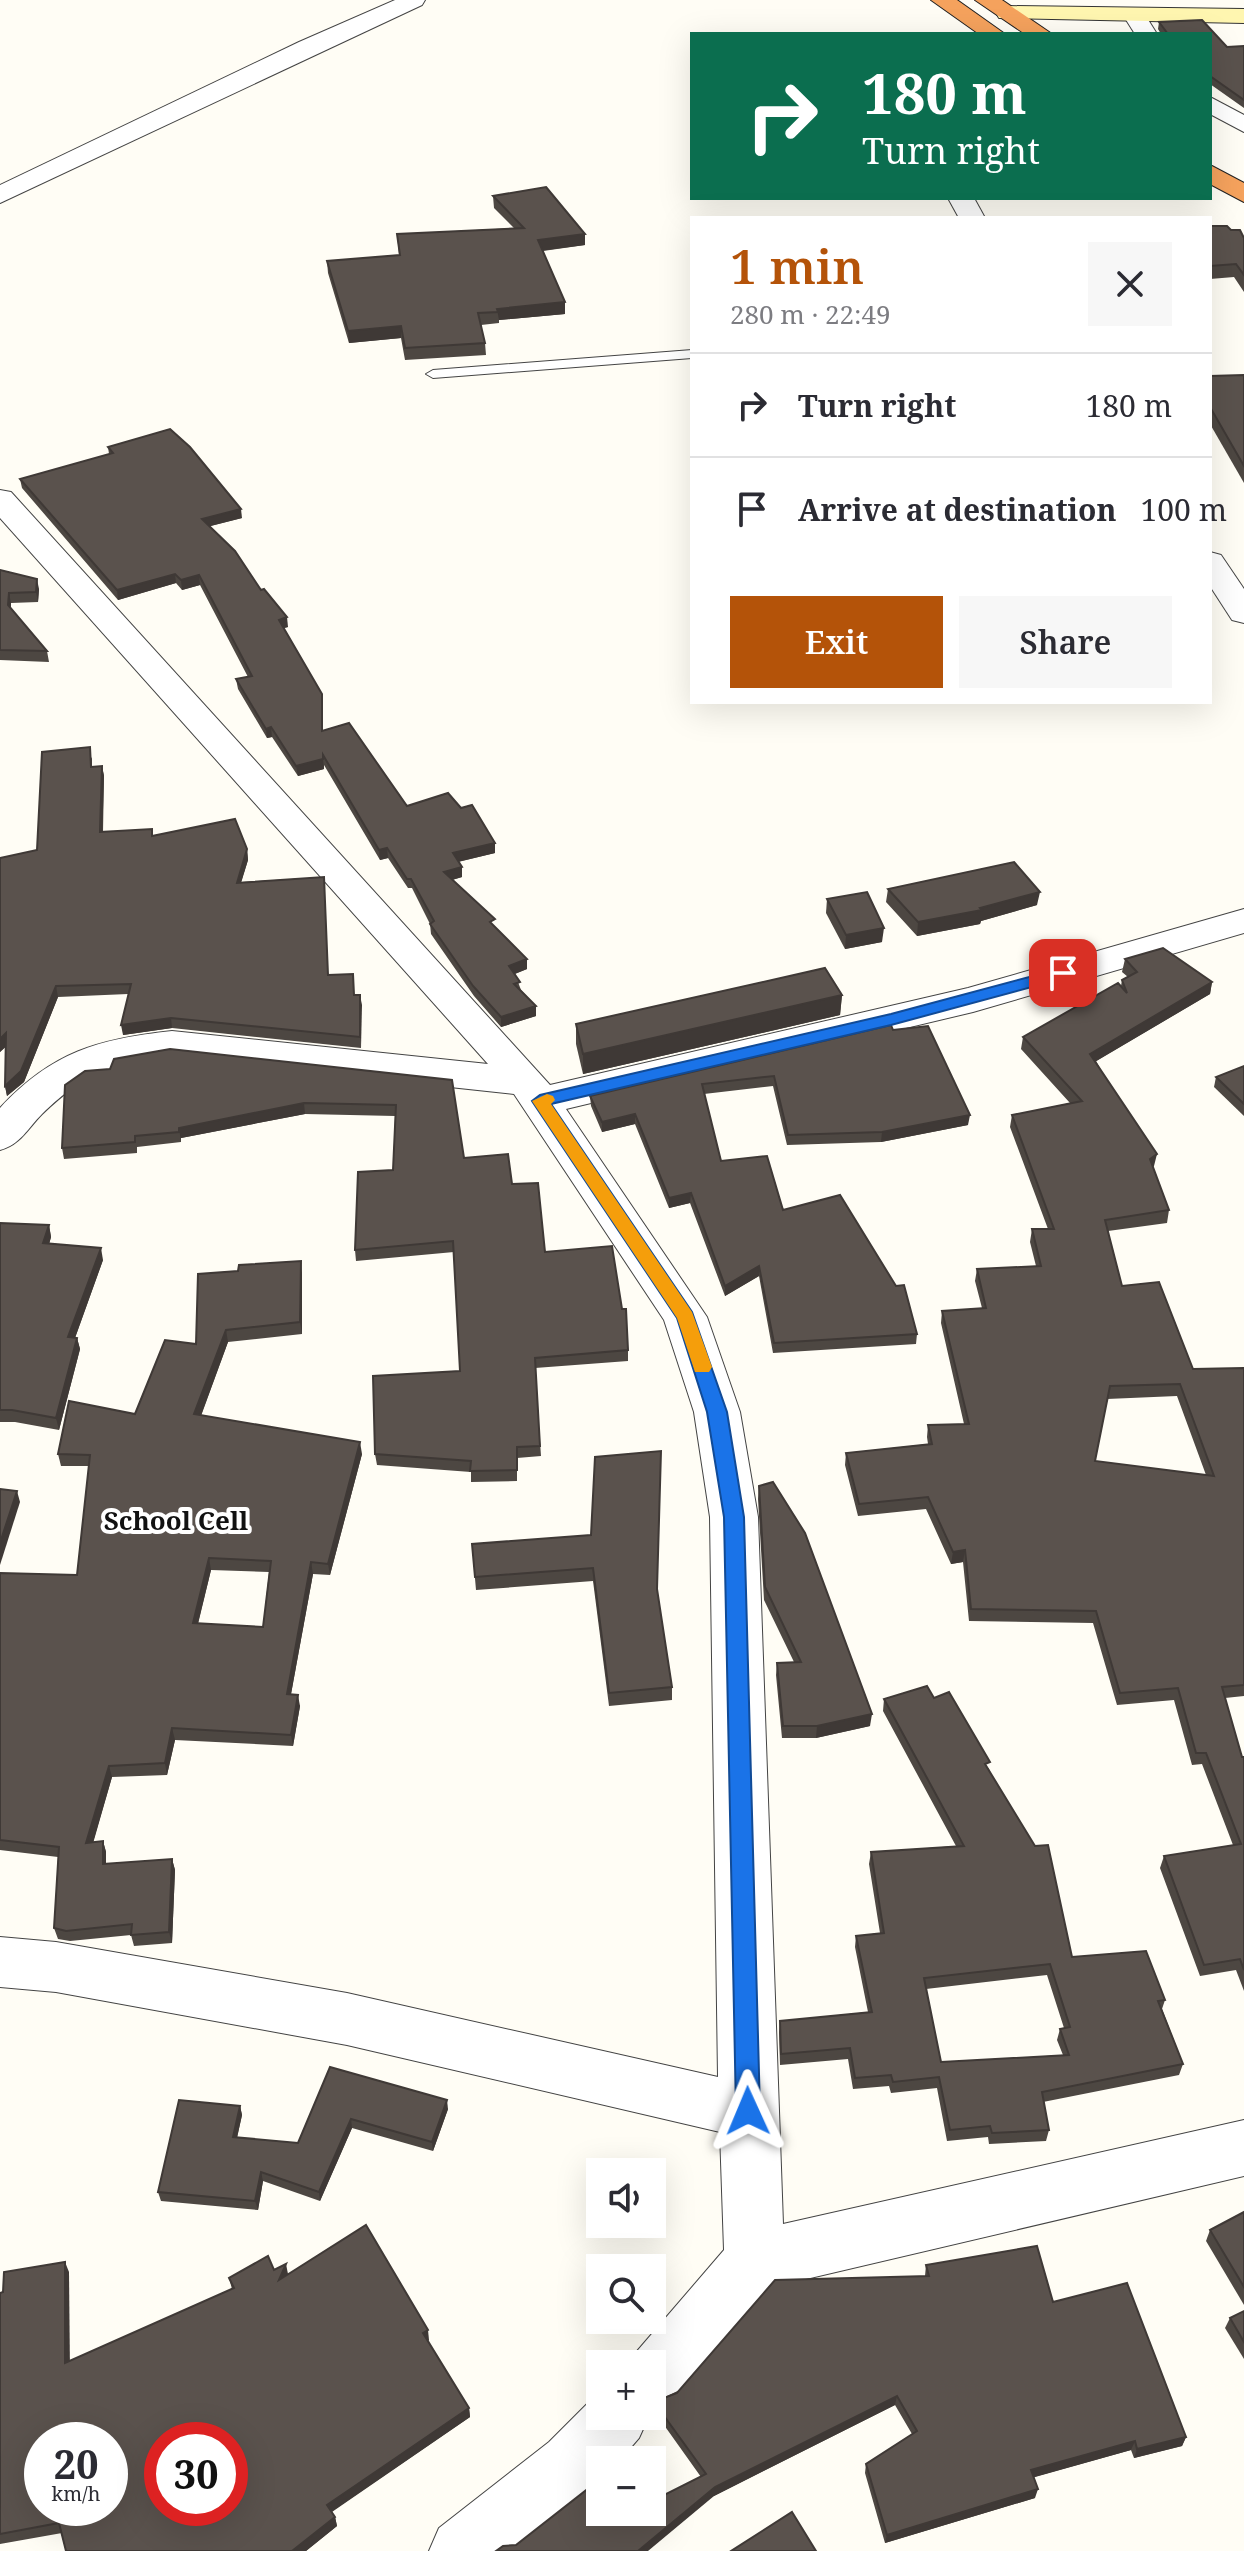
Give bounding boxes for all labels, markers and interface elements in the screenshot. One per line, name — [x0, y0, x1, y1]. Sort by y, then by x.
text: 180 m — [862, 54, 1027, 130]
icon: right — [730, 64, 834, 168]
text: Turn right — [862, 126, 1040, 175]
text: 1 min — [730, 233, 864, 298]
button: close — [1088, 242, 1172, 326]
text: 280 m · 22:49 — [730, 296, 891, 332]
icon: right — [730, 383, 774, 427]
text: Turn right — [798, 385, 956, 426]
text: 180 m — [1086, 385, 1172, 426]
icon: arrive — [730, 487, 774, 531]
text: Arrive at destination — [798, 489, 1117, 530]
text: 100 m — [1141, 489, 1227, 530]
button: Exit — [730, 596, 943, 688]
button: Share — [959, 596, 1172, 688]
pin — [1029, 939, 1097, 1007]
icon: arrive — [1041, 951, 1085, 995]
district label: School Cell — [104, 1502, 248, 1538]
position arrow — [706, 2069, 790, 2153]
map controls — [586, 2158, 666, 2526]
button: sound — [586, 2158, 666, 2238]
button: search — [586, 2254, 666, 2334]
button: + — [586, 2350, 666, 2430]
speed limit sign: 30 — [144, 2422, 248, 2526]
text: 20 — [53, 2436, 99, 2491]
button: − — [586, 2446, 666, 2526]
text: km/h — [51, 2480, 101, 2507]

